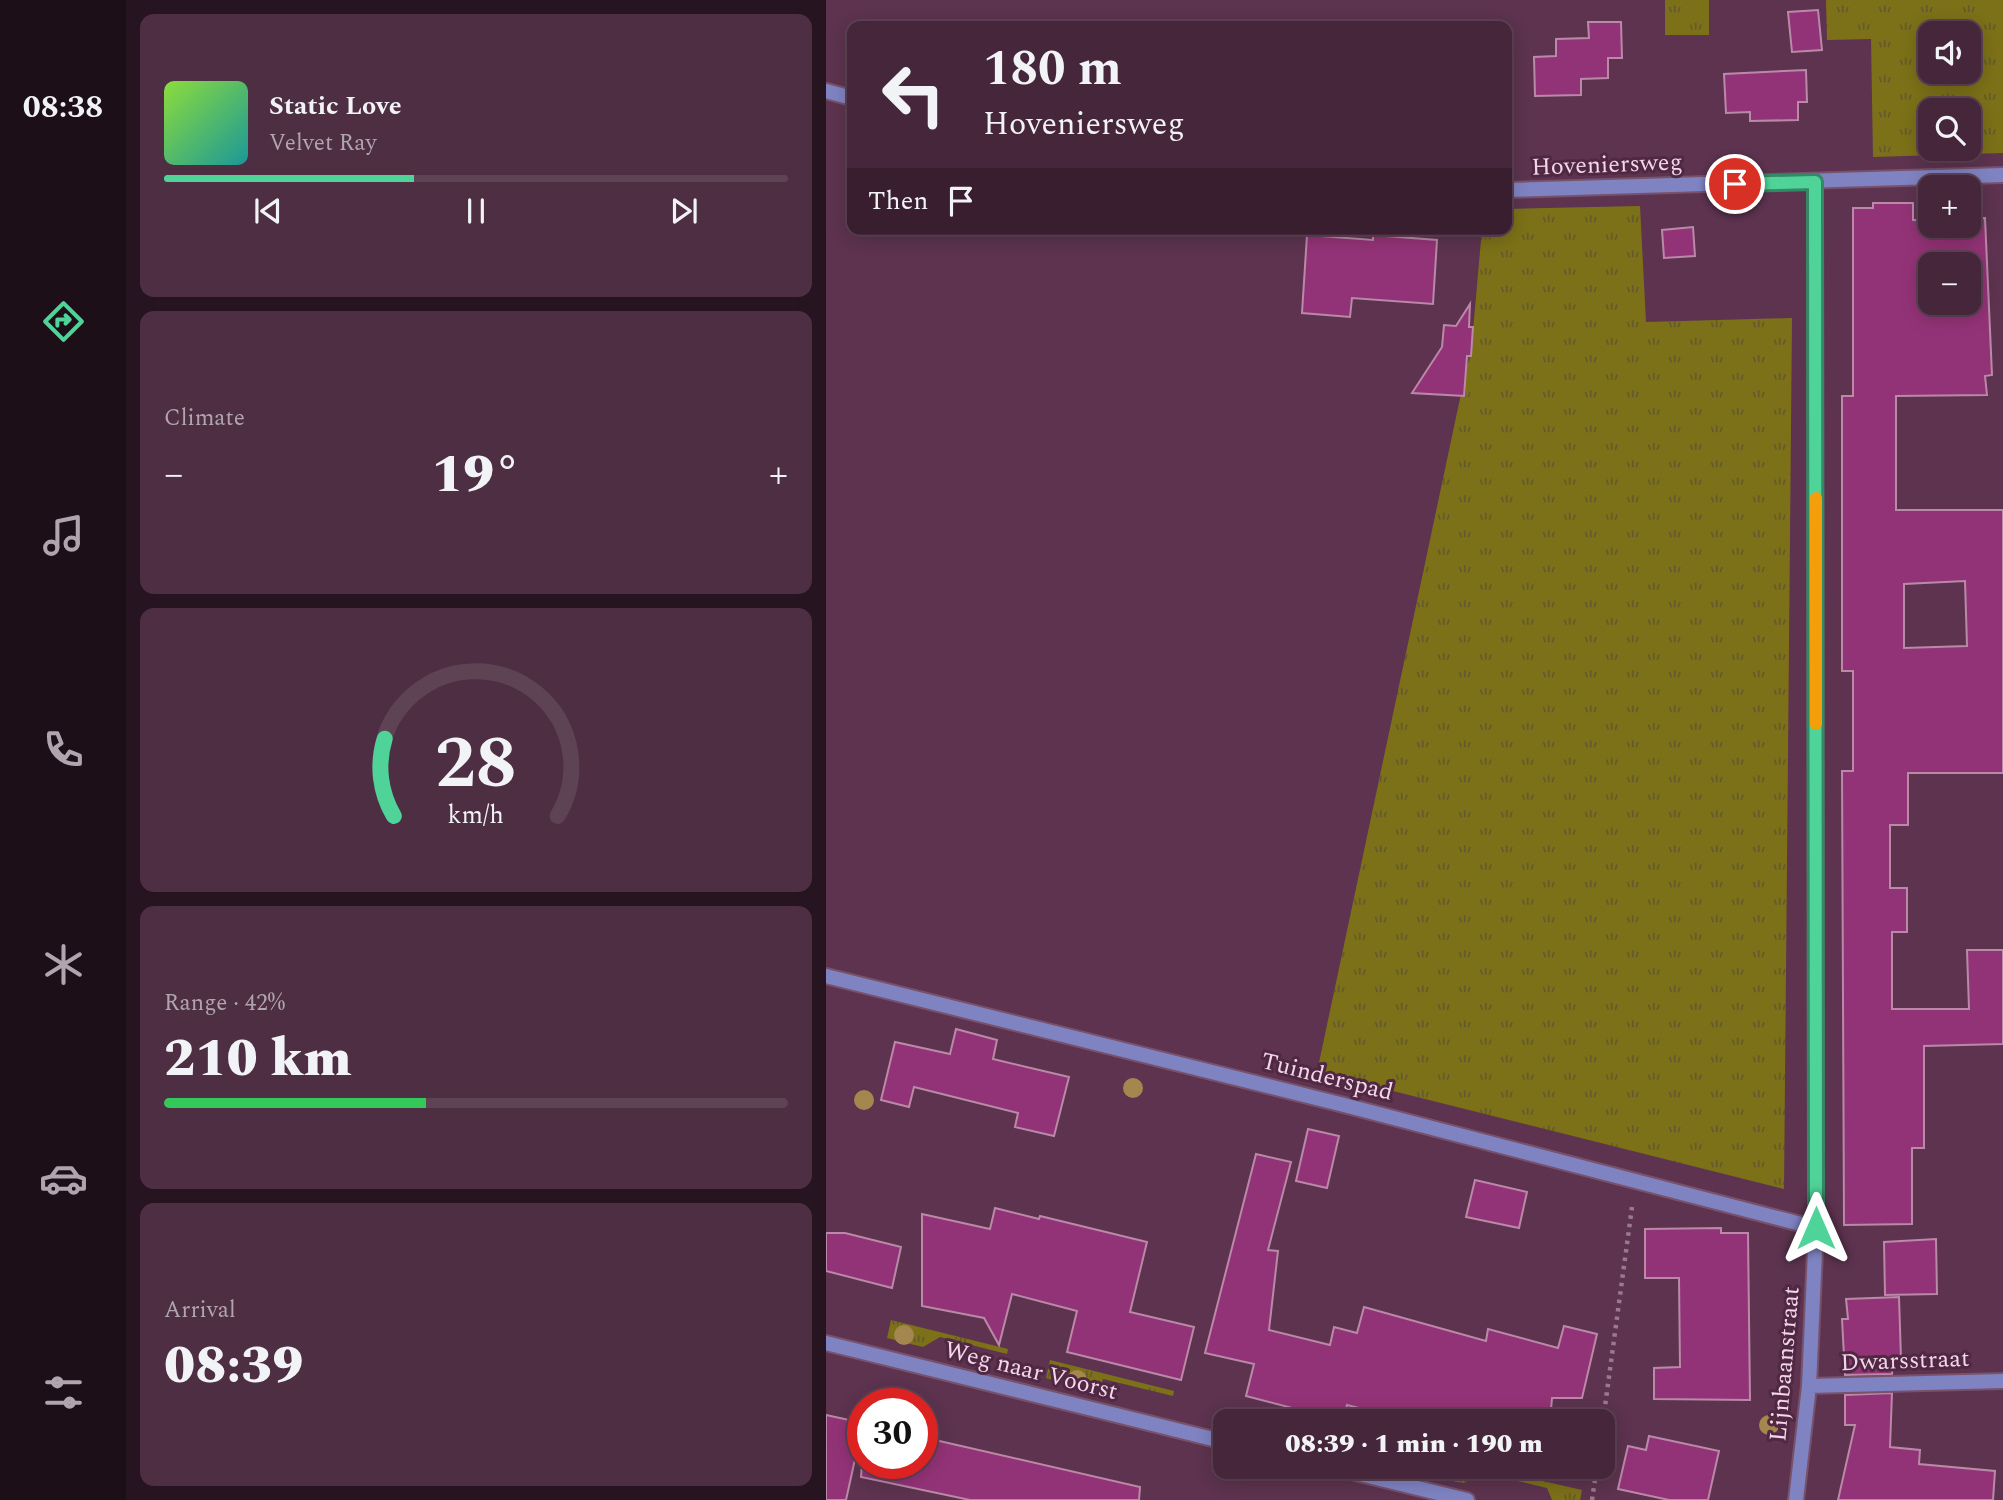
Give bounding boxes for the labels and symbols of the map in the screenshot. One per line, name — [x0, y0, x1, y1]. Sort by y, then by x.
street label: Hoveniersweg — [1531, 144, 1683, 186]
pin — [1705, 154, 1765, 214]
street label: Tuinderspad — [1257, 1043, 1397, 1111]
position arrow — [1779, 1191, 1853, 1265]
street label: Lijnbaanstraat — [1760, 1285, 1810, 1443]
street label: Weg naar Voorst — [941, 1332, 1121, 1410]
street label: Dwarsstraat — [1840, 1341, 1970, 1381]
speed limit sign: 30 — [847, 1388, 938, 1479]

